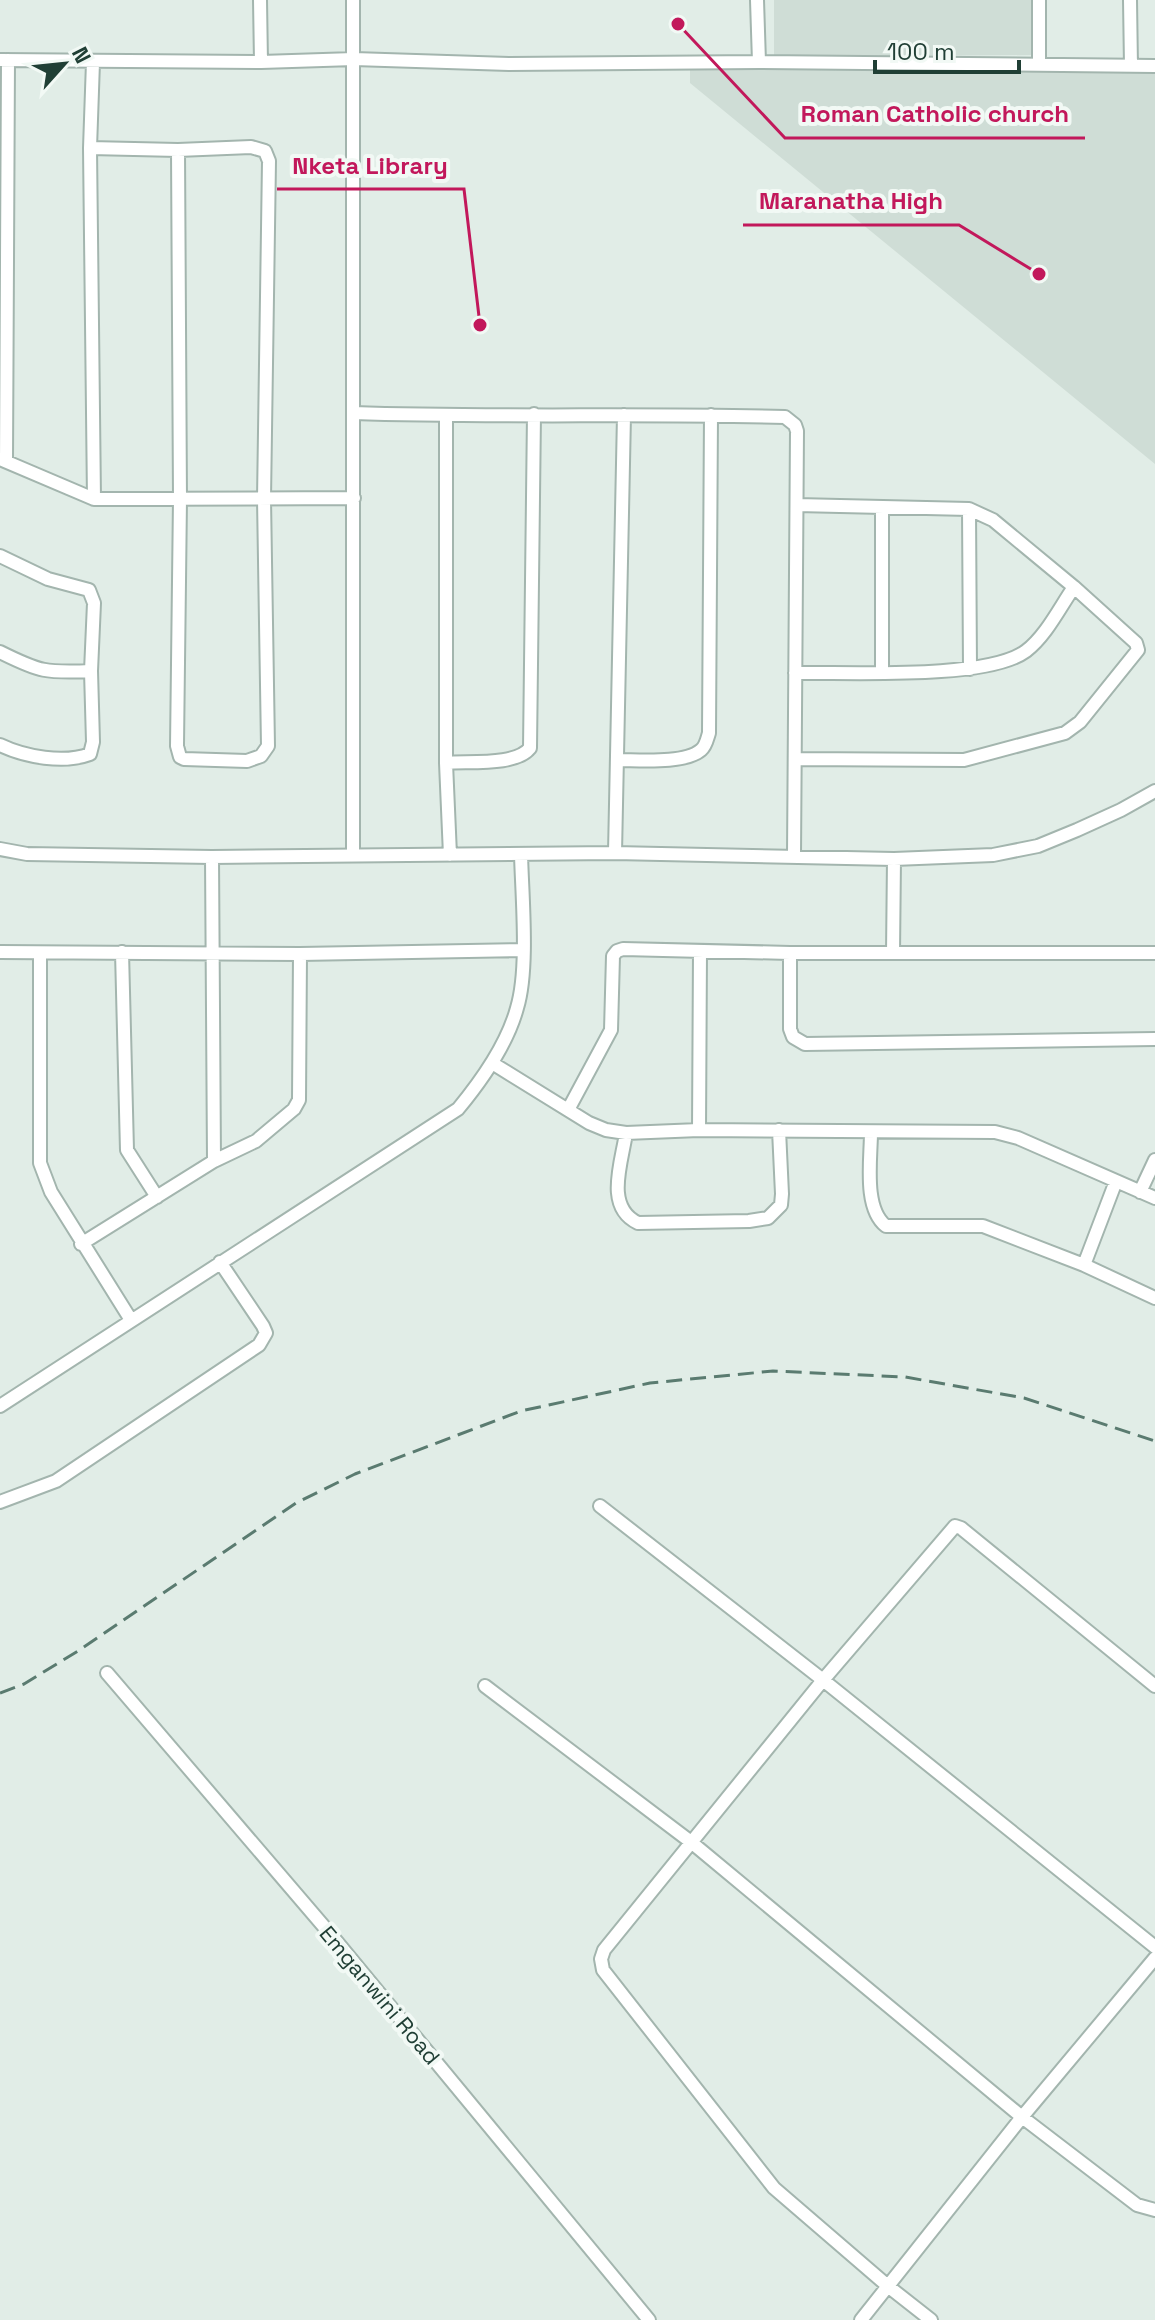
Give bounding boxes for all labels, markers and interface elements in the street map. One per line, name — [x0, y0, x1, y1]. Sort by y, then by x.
north arrow — [24, 24, 104, 104]
scale bar — [875, 24, 1019, 74]
text: 100 m — [887, 36, 955, 67]
text: N — [66, 42, 98, 68]
callout: Roman Catholic church — [785, 90, 1085, 138]
text: Roman Catholic church — [801, 98, 1069, 129]
callout: Nketa Library — [277, 141, 464, 189]
text: Nketa Library — [292, 150, 448, 181]
callout: Maranatha High — [743, 177, 959, 225]
text: Maranatha High — [759, 185, 943, 216]
street label: Emganwini Road — [314, 1920, 446, 2070]

